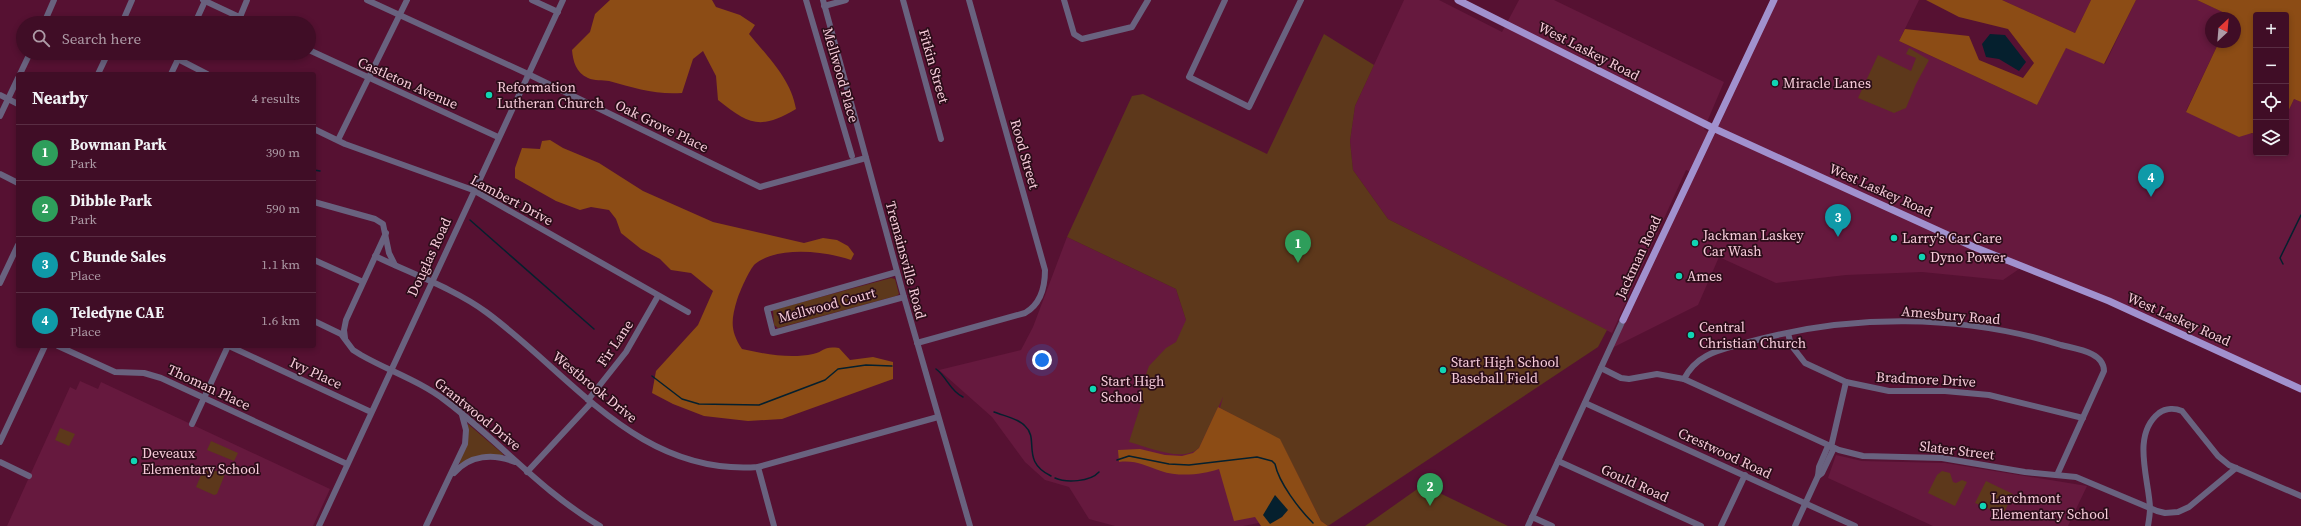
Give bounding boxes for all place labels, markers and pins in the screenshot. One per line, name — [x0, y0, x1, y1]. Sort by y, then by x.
place label: Miracle Lanes — [1783, 73, 1871, 93]
place label: Reformation Lutheran Church — [497, 77, 604, 113]
marker: Miracle Lanes — [1770, 78, 1780, 88]
marker: Reformation Lutheran Church — [484, 90, 494, 100]
pin: 4 — [2138, 164, 2164, 197]
pin: 3 — [1825, 204, 1851, 237]
place label: Jackman Laskey Car Wash — [1702, 225, 1805, 261]
place label: Larry's Car Care — [1902, 228, 2002, 248]
pin: 1 — [1285, 230, 1311, 263]
marker: Larry's Car Care — [1889, 233, 1899, 243]
marker: Jackman Laskey Car Wash — [1690, 238, 1700, 248]
place label: Dyno Power — [1930, 247, 2006, 267]
marker: Dyno Power — [1917, 252, 1927, 262]
place label: Ames — [1687, 266, 1722, 286]
marker: Ames — [1674, 271, 1684, 281]
place label: Central Christian Church — [1699, 317, 1806, 353]
marker: Central Christian Church — [1686, 330, 1696, 340]
place label: Start High School Baseball Field — [1451, 352, 1559, 388]
marker: Start High School Baseball Field — [1438, 365, 1448, 375]
place label: Start High School — [1101, 371, 1164, 407]
marker: Start High School — [1088, 384, 1098, 394]
place label: Deveaux Elementary School — [142, 443, 260, 479]
marker: Deveaux Elementary School — [129, 456, 139, 466]
pin: 2 — [1417, 473, 1443, 506]
place label: Larchmont Elementary School — [1991, 488, 2109, 524]
marker: Larchmont Elementary School — [1978, 501, 1988, 511]

